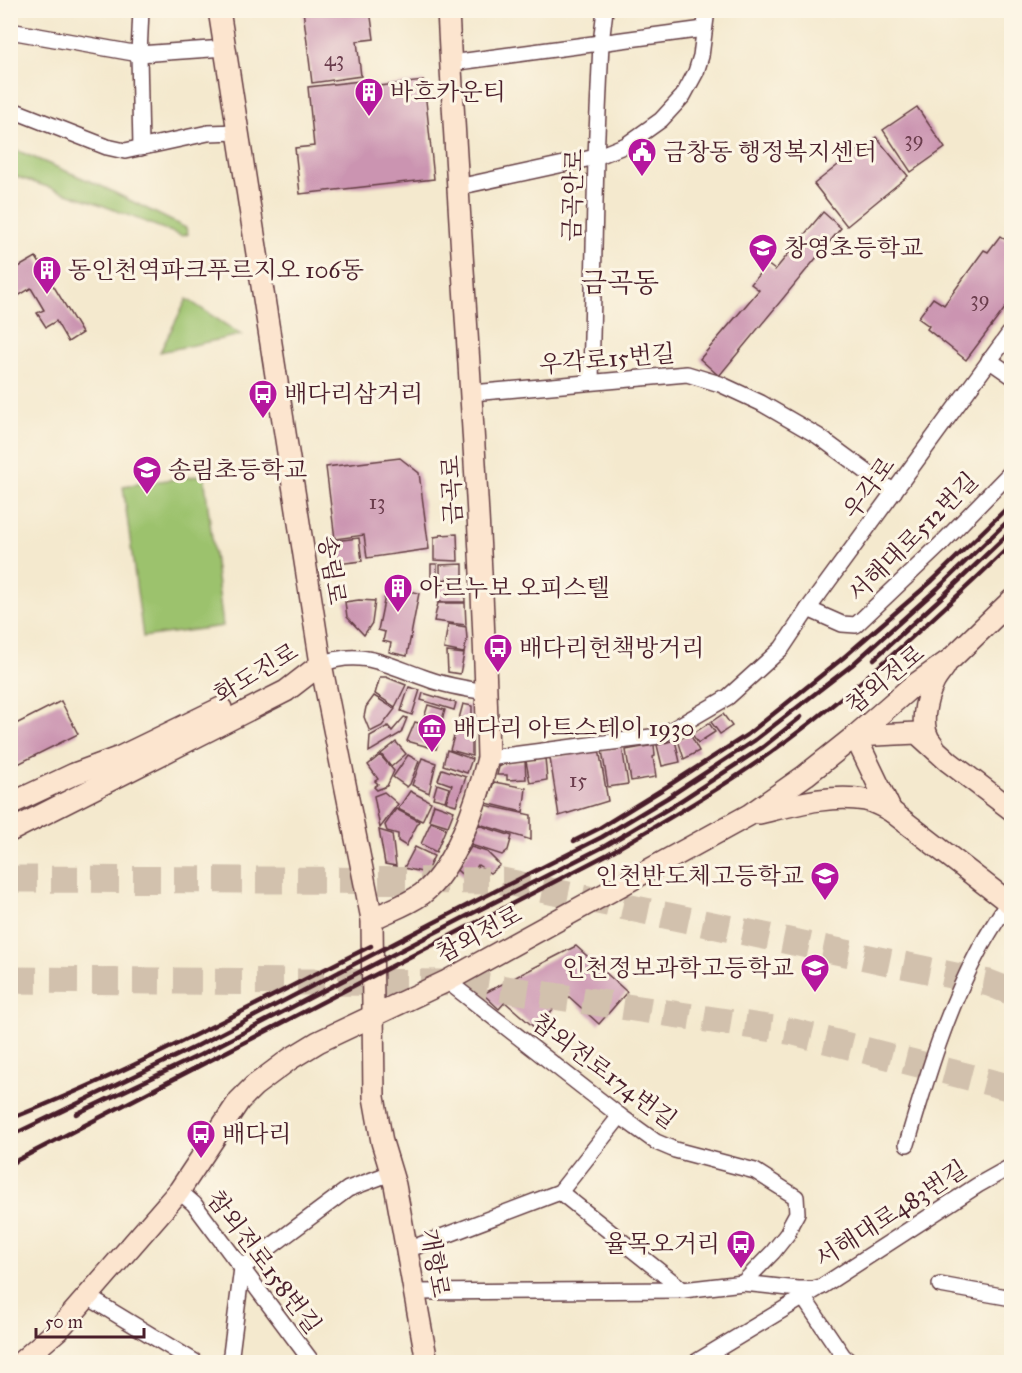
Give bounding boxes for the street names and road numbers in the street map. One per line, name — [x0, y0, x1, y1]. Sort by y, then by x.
street label: 금곡안로 — [556, 148, 590, 242]
street label: 우각로15번길 — [538, 338, 676, 380]
street label: 우각로 — [836, 451, 902, 525]
street label: 금곡로 — [435, 454, 469, 526]
street label: 서해대로512번길 — [842, 466, 984, 608]
street label: 송림로 — [312, 533, 352, 607]
street label: 화도진로 — [209, 636, 303, 710]
street label: 참외전로 — [840, 638, 930, 720]
street label: 참외전로 — [431, 899, 527, 969]
street label: 참외전로174번길 — [525, 1007, 683, 1135]
street label: 서해대로483번길 — [810, 1154, 972, 1274]
street label: 참외전로158번길 — [200, 1184, 328, 1340]
street label: 개항로 — [414, 1226, 456, 1300]

